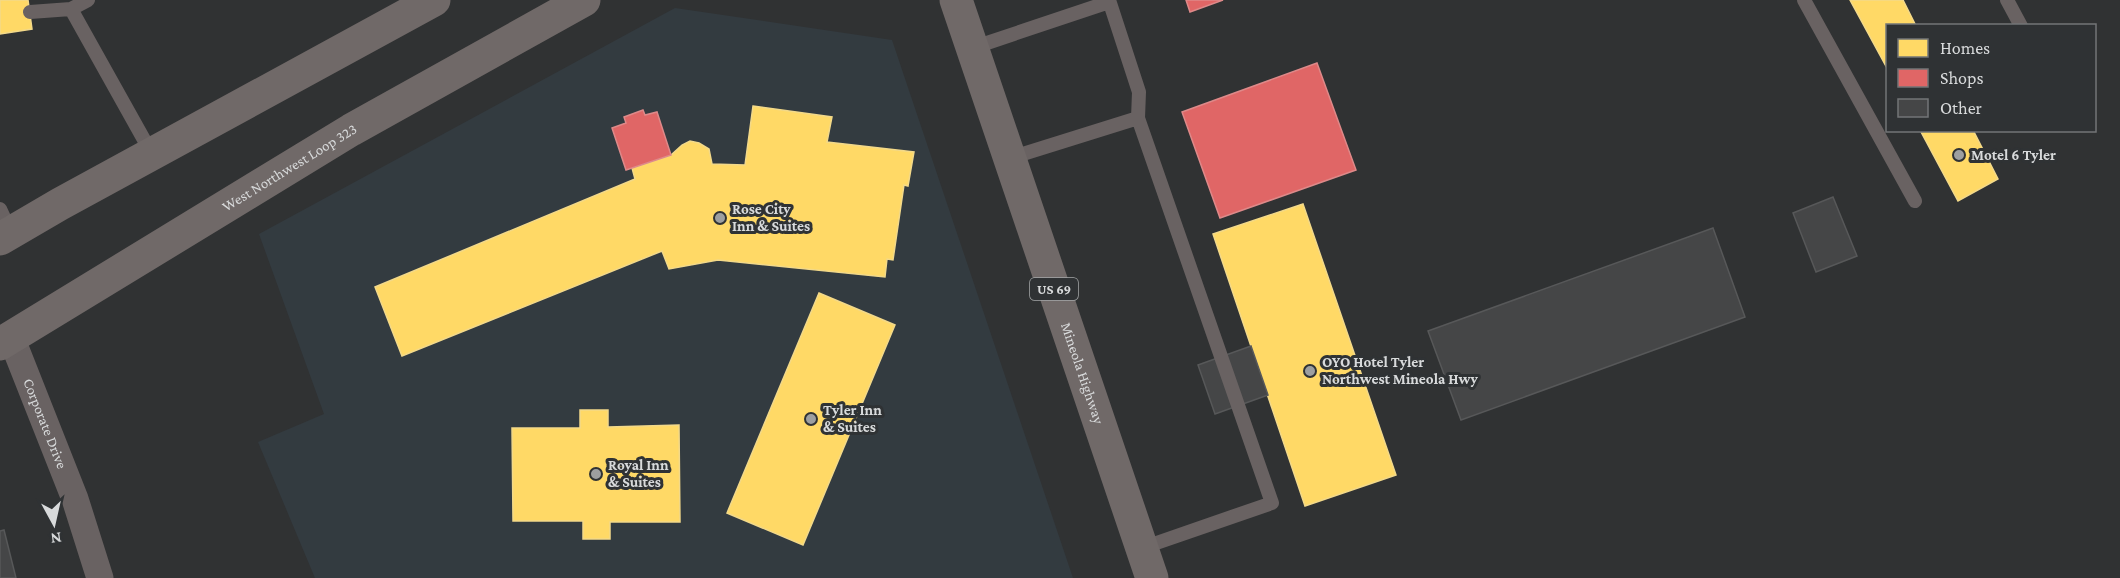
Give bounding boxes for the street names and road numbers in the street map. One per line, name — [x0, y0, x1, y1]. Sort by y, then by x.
street label: West Northwest Loop 323 — [219, 120, 359, 215]
road number: US 69 — [1030, 278, 1078, 300]
street label: Mineola Highway — [1058, 320, 1107, 426]
street label: Corporate Drive — [20, 376, 70, 471]

